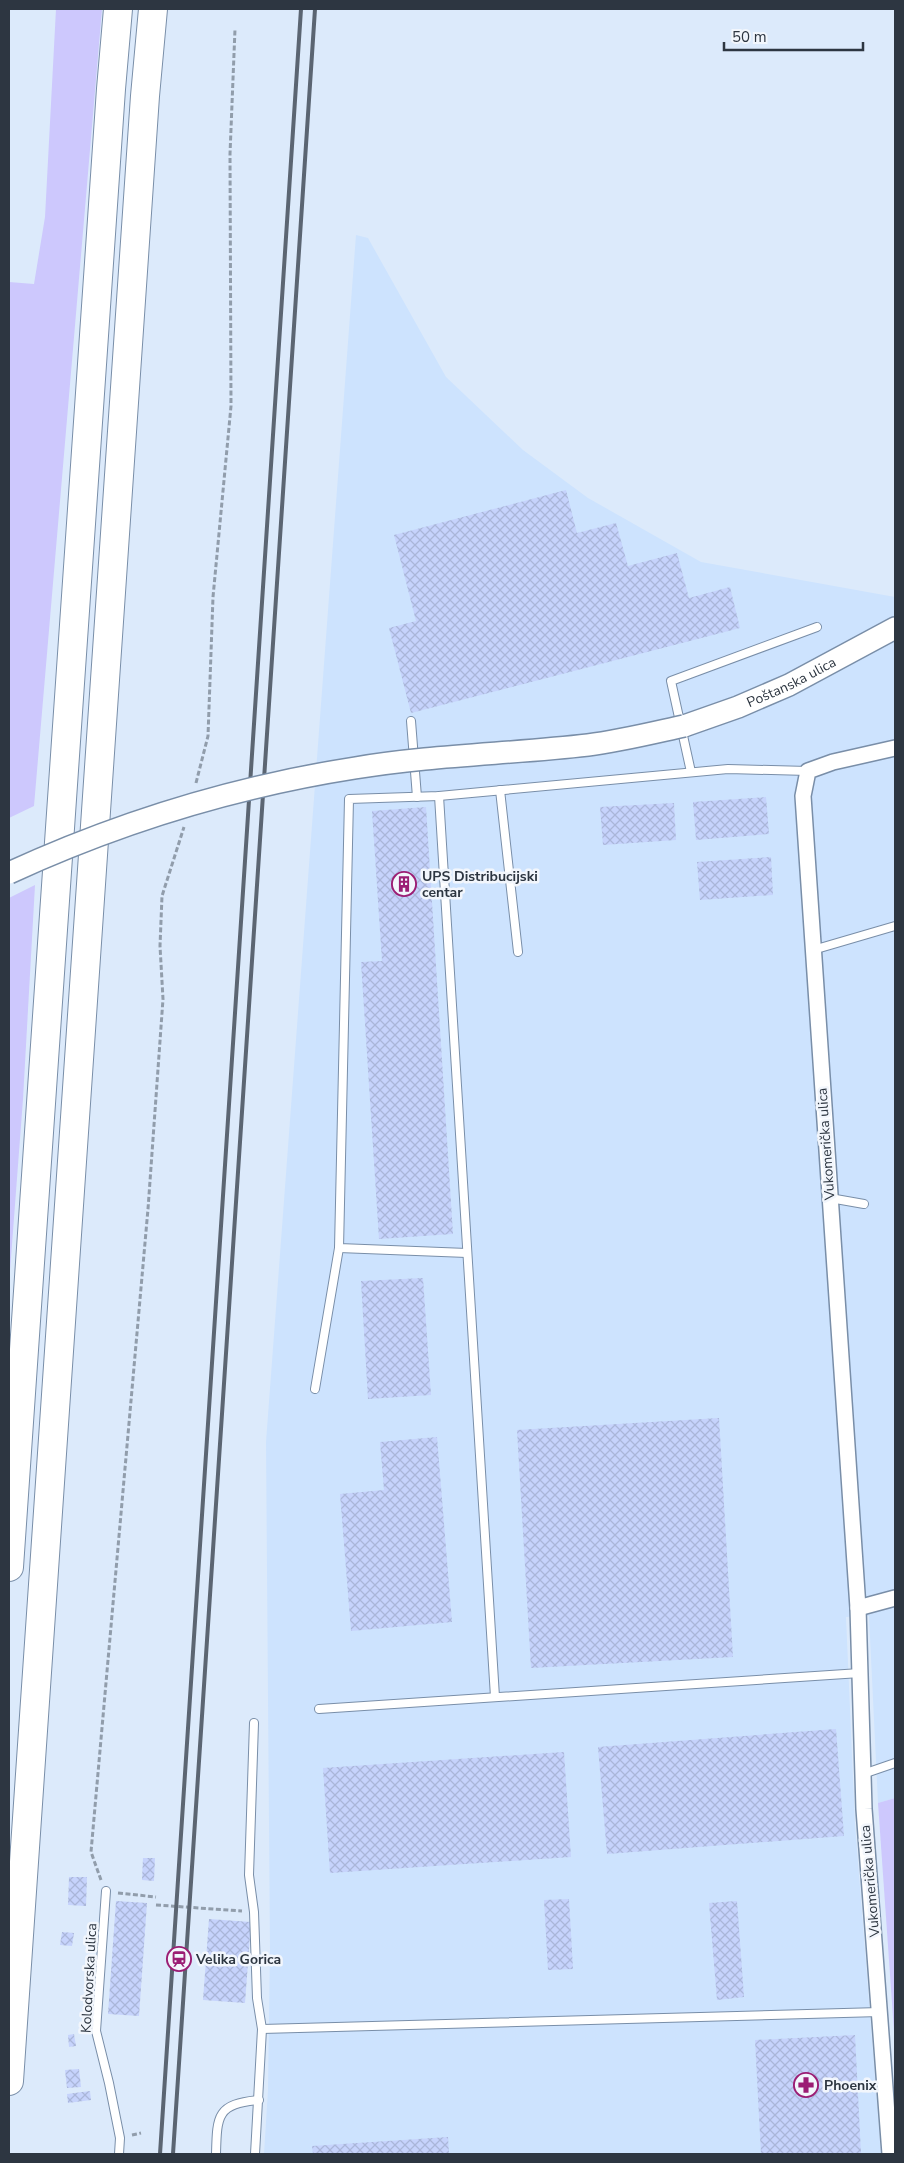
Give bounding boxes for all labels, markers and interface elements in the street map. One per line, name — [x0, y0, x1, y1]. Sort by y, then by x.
scale bar — [724, 20, 863, 52]
text: 50 m — [732, 27, 767, 47]
street label: Poštanska ulica — [744, 652, 839, 712]
place label: UPS Distribucijski centar — [422, 867, 538, 902]
building icon: UPS Distribucijski centar — [391, 871, 417, 897]
street label: Vukomerička ulica — [813, 1087, 839, 1202]
street label: Vukomerička ulica — [856, 1824, 884, 1939]
street label: Kolodvorska ulica — [77, 1923, 101, 2033]
station icon: Velika Gorica — [166, 1946, 192, 1972]
place label: Velika Gorica — [195, 1950, 281, 1969]
pharmacy icon: Phoenix — [793, 2072, 819, 2098]
place label: Phoenix — [824, 2076, 877, 2095]

